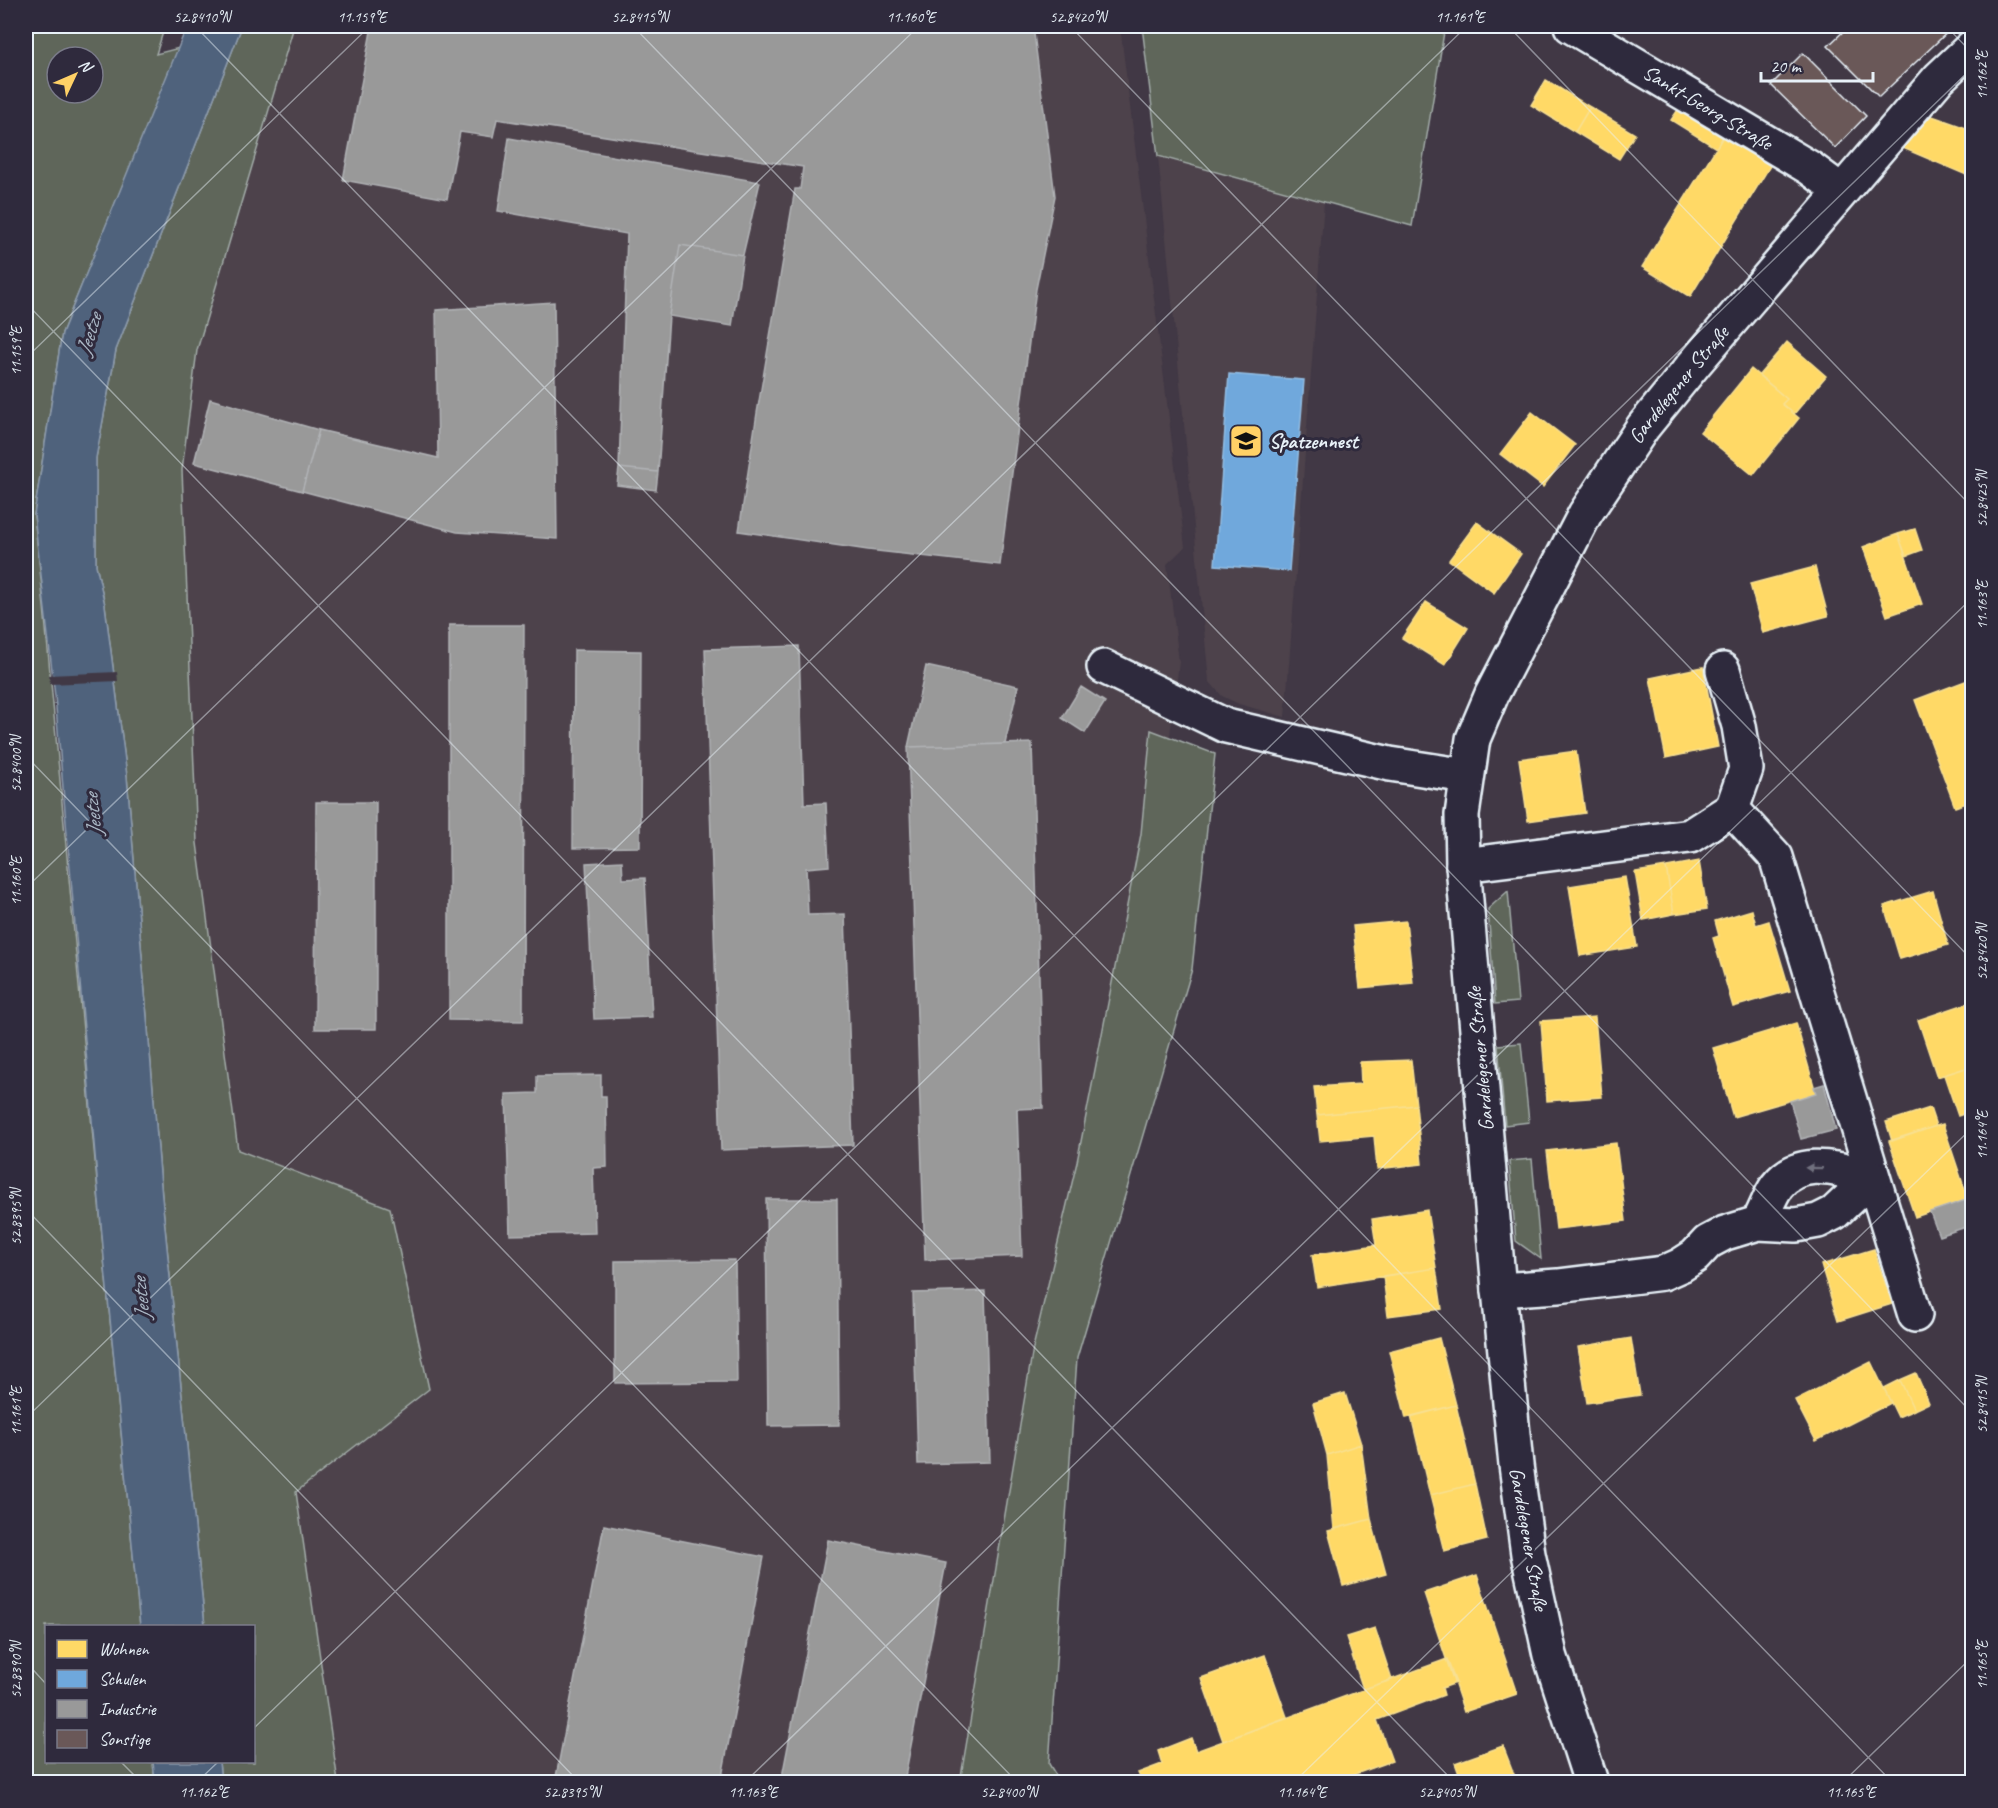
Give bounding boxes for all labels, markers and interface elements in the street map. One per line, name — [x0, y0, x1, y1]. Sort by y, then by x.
text: 52.8410°N — [174, 8, 233, 27]
text: 11.159°E — [338, 8, 389, 27]
text: 52.8415°N — [612, 8, 671, 27]
text: 11.160°E — [887, 8, 938, 27]
text: 52.8420°N — [1050, 8, 1109, 27]
text: 11.161°E — [1436, 8, 1487, 27]
north arrow — [45, 45, 105, 105]
scale bar — [1761, 45, 1874, 83]
text: 11.162°E — [1973, 48, 1992, 99]
text: N — [74, 55, 98, 78]
text: 20 m — [1770, 55, 1803, 77]
street label: Sankt-Georg-Straße — [1638, 59, 1779, 157]
water label: Jeetze — [69, 307, 109, 360]
street label: Gardelegener Straße — [1623, 319, 1736, 448]
text: 11.159°E — [7, 324, 26, 375]
school or university icon: Spatzennest — [1228, 423, 1264, 459]
place label: Spatzennest — [1269, 428, 1360, 454]
text: 52.8425°N — [1973, 468, 1992, 527]
text: 11.163°E — [1973, 578, 1992, 629]
text: 52.8400°N — [7, 733, 26, 792]
water label: Jeetze — [77, 790, 109, 839]
text: 11.160°E — [7, 854, 26, 905]
text: 52.8420°N — [1973, 921, 1992, 980]
street label: Gardelegener Straße — [1461, 984, 1499, 1132]
text: 11.164°E — [1973, 1108, 1992, 1159]
one-way arrow — [1805, 1164, 1824, 1173]
text: 52.8395°N — [7, 1186, 26, 1245]
water label: Jeetze — [125, 1274, 157, 1323]
text: 52.8415°N — [1973, 1374, 1992, 1433]
text: 11.161°E — [7, 1384, 26, 1435]
street label: Gardelegener Straße — [1504, 1466, 1555, 1615]
legend — [45, 1625, 255, 1763]
text: Wohnen — [99, 1638, 150, 1660]
text: 11.165°E — [1973, 1638, 1992, 1689]
text: 52.8390°N — [7, 1639, 26, 1698]
text: Schulen — [99, 1668, 147, 1690]
text: Industrie — [99, 1698, 157, 1720]
text: Sonstige — [99, 1728, 151, 1750]
text: 11.162°E — [180, 1783, 231, 1802]
text: 52.8395°N — [544, 1783, 603, 1802]
text: 11.163°E — [729, 1783, 780, 1802]
text: 52.8400°N — [981, 1783, 1040, 1802]
text: 11.164°E — [1278, 1783, 1329, 1802]
text: 52.8405°N — [1419, 1783, 1478, 1802]
text: 11.165°E — [1827, 1783, 1878, 1802]

